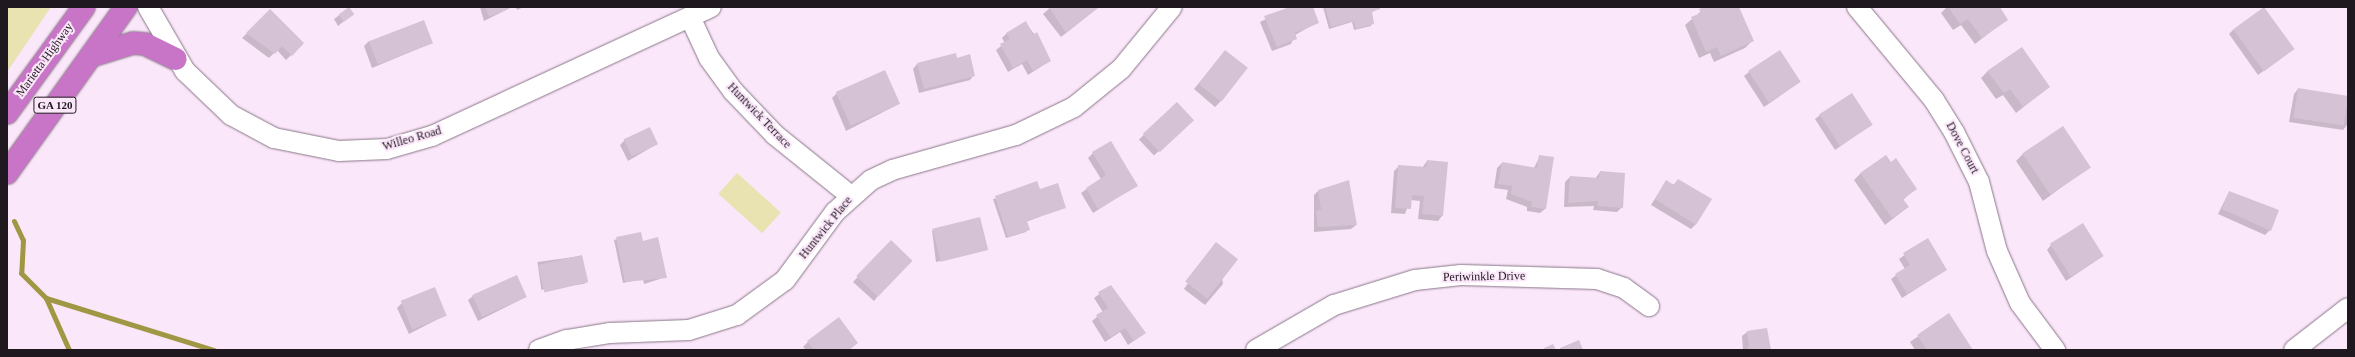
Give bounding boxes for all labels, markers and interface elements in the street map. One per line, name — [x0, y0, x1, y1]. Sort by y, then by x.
street label: Marietta Highway — [13, 20, 77, 100]
street label: Huntwick Terrace — [724, 80, 794, 152]
road number: GA 120 — [33, 96, 77, 114]
street label: Dove Court — [1942, 120, 1982, 176]
street label: Willeo Road — [381, 124, 443, 154]
street label: Huntwick Place — [796, 194, 856, 262]
street label: Periwinkle Drive — [1443, 269, 1525, 285]

